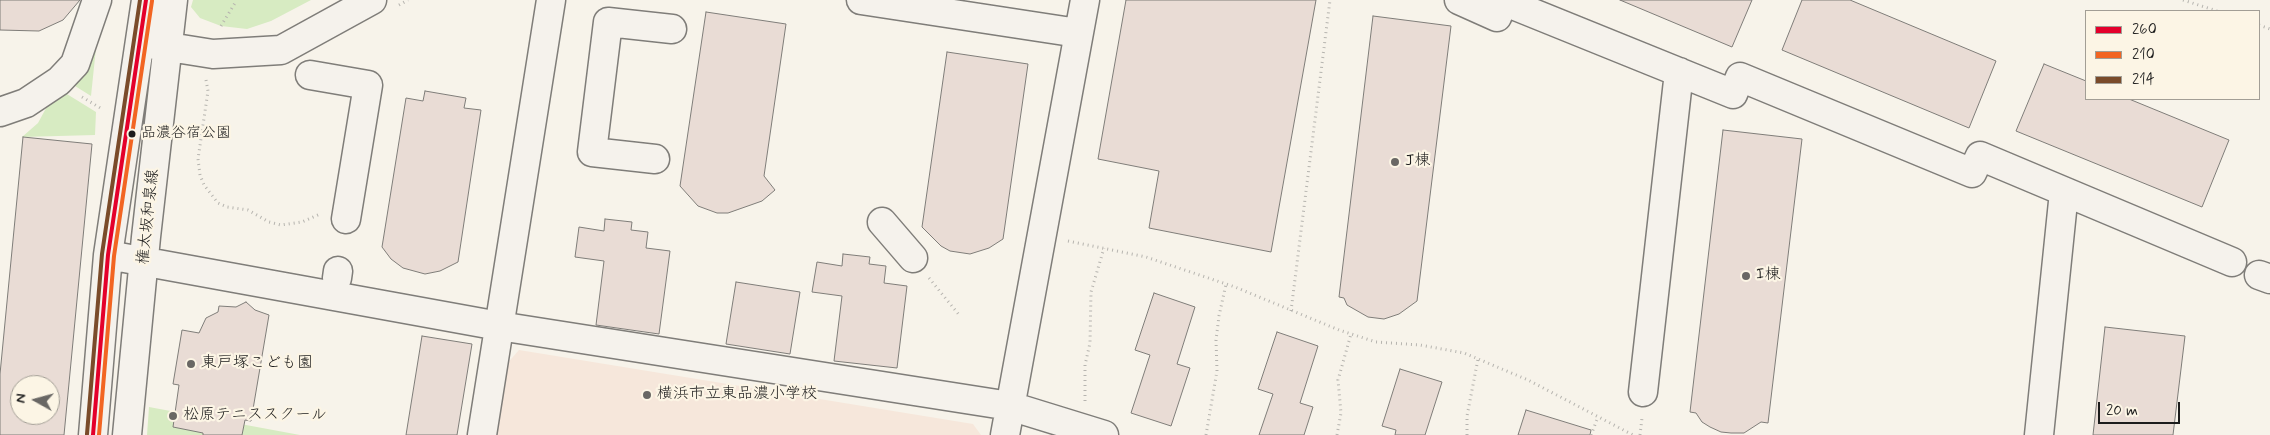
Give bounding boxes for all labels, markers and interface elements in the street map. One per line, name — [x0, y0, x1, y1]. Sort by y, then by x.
legend — [2085, 10, 2260, 100]
text: 260 — [2132, 20, 2157, 40]
text: 210 — [2132, 45, 2155, 65]
text: 214 — [2132, 70, 2155, 90]
place label: 品濃谷宿公園 — [141, 125, 231, 143]
marker: 品濃谷宿公園 — [127, 129, 137, 139]
place label: J棟 — [1405, 152, 1430, 172]
marker: J棟 — [1389, 156, 1401, 168]
street label: 権太坂和泉線 — [134, 168, 164, 266]
place label: I棟 — [1756, 266, 1780, 286]
marker: I棟 — [1740, 270, 1752, 282]
place label: 東戸塚こども園 — [201, 354, 313, 374]
marker: 東戸塚こども園 — [185, 358, 197, 370]
north arrow — [10, 375, 60, 425]
place label: 横浜市立東品濃小学校 — [657, 385, 817, 405]
marker: 横浜市立東品濃小学校 — [641, 389, 653, 401]
scale bar — [2100, 392, 2182, 424]
text: N — [12, 393, 31, 404]
text: 20 m — [2106, 401, 2138, 421]
place label: 松原テニススクール — [183, 406, 327, 426]
marker: 松原テニススクール — [167, 410, 179, 422]

